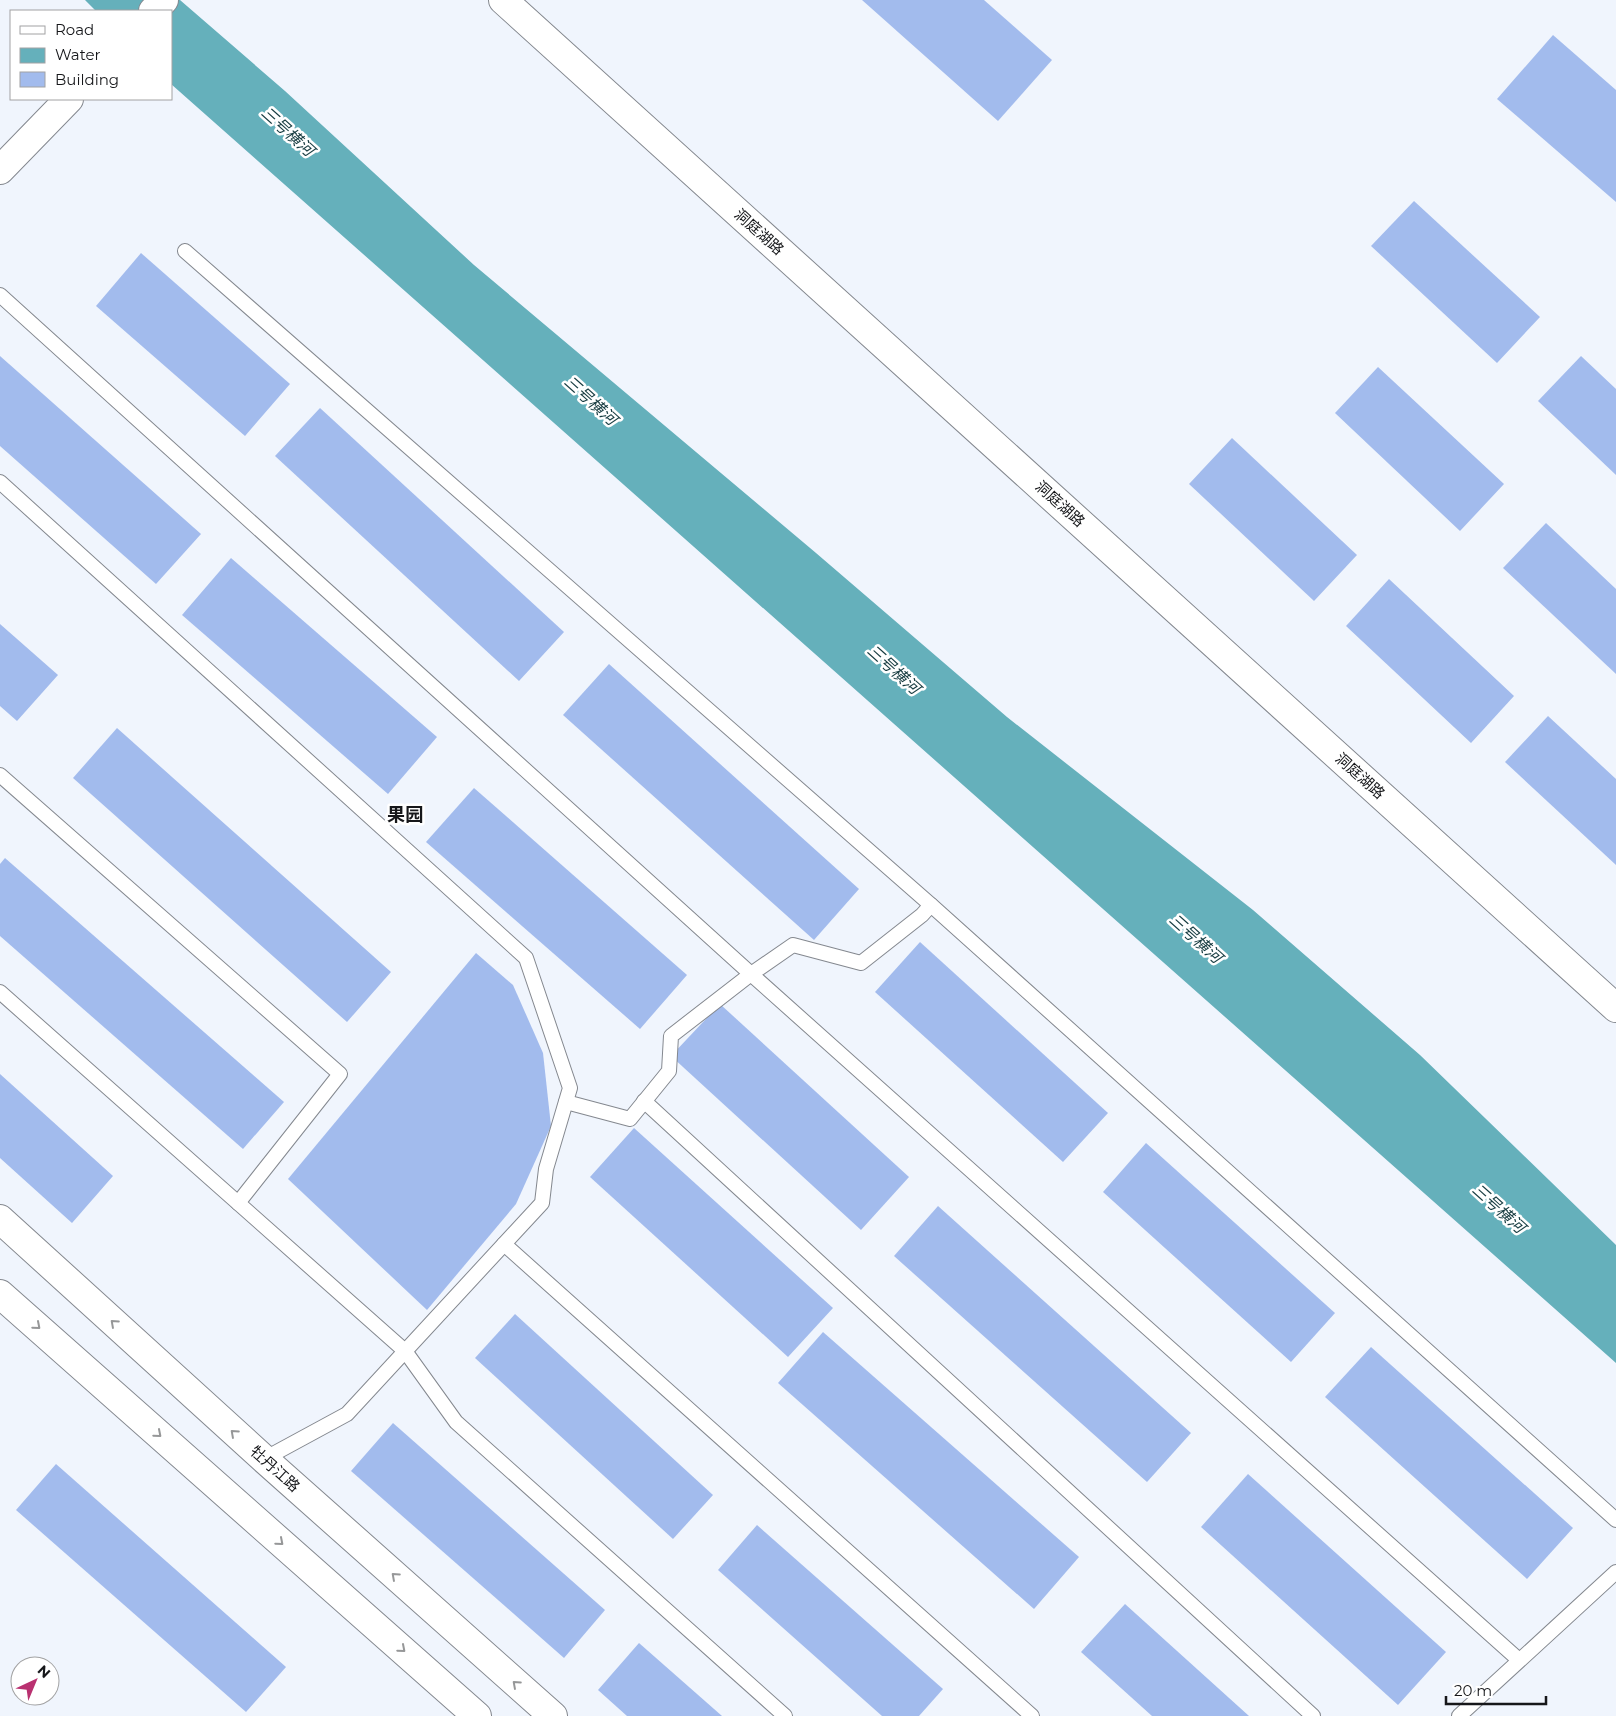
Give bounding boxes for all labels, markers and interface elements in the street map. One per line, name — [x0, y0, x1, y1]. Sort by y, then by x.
legend — [10, 10, 172, 100]
text: Road — [55, 20, 94, 39]
text: Water — [55, 45, 101, 64]
text: Building — [55, 70, 119, 89]
water label: 三号横河 — [258, 103, 320, 162]
street label: 洞庭湖路 — [731, 204, 788, 259]
water label: 三号横河 — [561, 372, 623, 431]
street label: 洞庭湖路 — [1032, 476, 1089, 531]
water label: 三号横河 — [864, 641, 926, 700]
street label: 洞庭湖路 — [1332, 748, 1389, 803]
district label: 果园 — [387, 804, 423, 826]
water label: 三号横河 — [1166, 910, 1228, 969]
water label: 三号横河 — [1469, 1180, 1531, 1239]
one-way arrow — [111, 1320, 120, 1329]
one-way arrow — [31, 1321, 40, 1330]
one-way arrow — [153, 1428, 162, 1437]
one-way arrow — [231, 1429, 240, 1438]
street label: 牡丹江路 — [247, 1441, 304, 1496]
one-way arrow — [274, 1536, 283, 1544]
one-way arrow — [391, 1573, 400, 1582]
one-way arrow — [396, 1643, 405, 1652]
north arrow — [10, 1656, 60, 1706]
text: N — [34, 1661, 54, 1682]
scale bar — [1446, 1674, 1546, 1706]
one-way arrow — [513, 1680, 522, 1689]
text: 20 m — [1454, 1681, 1492, 1700]

